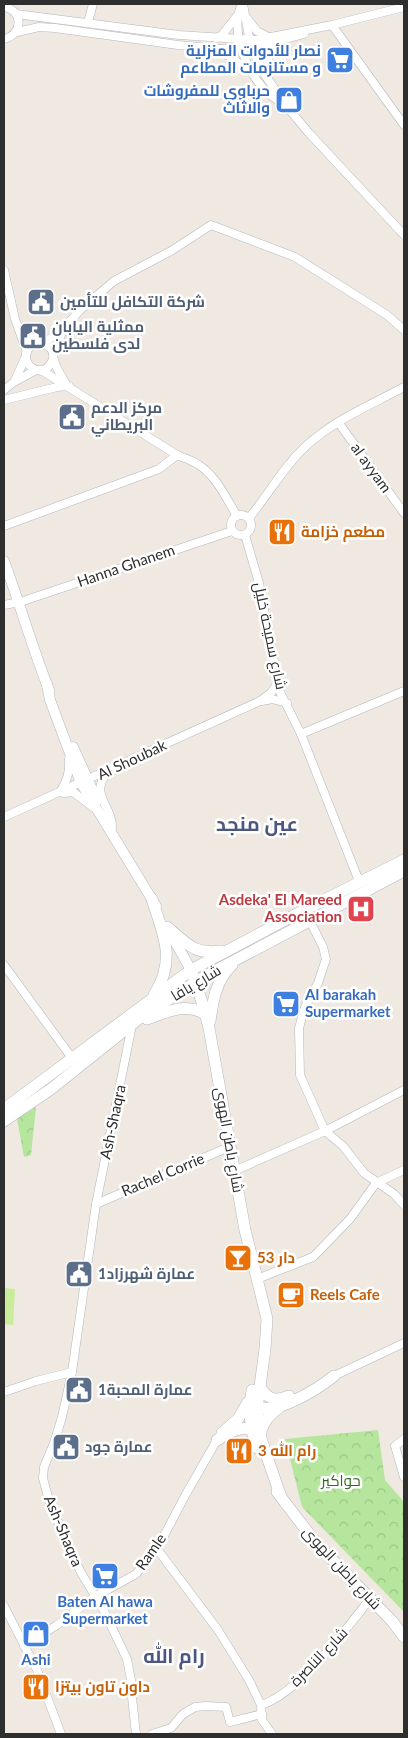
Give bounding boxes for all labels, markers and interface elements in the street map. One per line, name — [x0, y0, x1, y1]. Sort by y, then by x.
place label: نصار للأدوات المنزلية و مستلزمات المطاعم — [180, 41, 321, 78]
supermarket icon: نصار للأدوات المنزلية و مستلزمات المطاعم — [325, 45, 355, 75]
place label: حرباوي للمفروشات والاثاث — [144, 81, 270, 117]
shop icon: حرباوي للمفروشات والاثاث — [274, 85, 304, 115]
public building icon: شركة التكافل للتأمين — [26, 287, 56, 317]
place label: شركة التكافل للتأمين — [60, 292, 205, 311]
place label: ممثلية اليابان لدى فلسطين — [52, 317, 144, 353]
public building icon: ممثلية اليابان لدى فلسطين — [18, 321, 48, 351]
place label: مركز الدعم البريطاني — [91, 398, 162, 437]
public building icon: مركز الدعم البريطاني — [57, 402, 87, 432]
street label: al ayyam — [348, 439, 396, 496]
restaurant icon: مطعم خزامة — [267, 517, 297, 547]
place label: مطعم خزامة — [301, 522, 385, 542]
street label: Hanna Ghanem — [74, 540, 177, 590]
street label: شارع سميحة خليل — [248, 581, 291, 692]
street label: Al Shoubak — [94, 735, 169, 783]
district label: عين منجد — [216, 811, 298, 836]
place label: Asdeka' El Mareed Association — [218, 890, 342, 925]
hospital icon: Asdeka' El Mareed Association — [346, 894, 376, 924]
street label: شارع يافا — [167, 960, 225, 1007]
place label: Al barakah Supermarket — [304, 985, 391, 1020]
supermarket icon: Al barakah Supermarket — [271, 989, 301, 1019]
street label: Ash-Shaqra — [95, 1083, 129, 1161]
street label: شارع باطن الهوى — [209, 1086, 248, 1195]
street label: Rachel Corrie — [118, 1148, 207, 1200]
bar icon: دار 53 — [223, 1243, 253, 1273]
place label: دار 53 — [257, 1248, 295, 1267]
public building icon: عمارة شهرزاد1 — [64, 1259, 94, 1289]
place label: عمارة شهرزاد1 — [98, 1264, 195, 1283]
cafe icon: Reels Cafe — [276, 1280, 306, 1310]
place label: Reels Cafe — [310, 1285, 380, 1303]
public building icon: عمارة المحبة1 — [64, 1375, 94, 1405]
place label: عمارة المحبة1 — [98, 1380, 193, 1399]
public building icon: عمارة جود — [51, 1432, 81, 1462]
restaurant icon: 3 رام الله — [224, 1436, 254, 1466]
place label: عمارة جود — [85, 1437, 152, 1456]
place label: 3 رام الله — [258, 1440, 316, 1461]
park label: حواكير — [320, 1471, 361, 1490]
street label: Ash-Shaqra — [41, 1492, 87, 1569]
street label: شارع باطن الهوى — [297, 1522, 386, 1615]
street label: Ramle — [131, 1530, 169, 1573]
supermarket icon: Baten Al hawa Supermarket — [90, 1561, 120, 1591]
place label: Baten Al hawa Supermarket — [57, 1592, 153, 1627]
shop icon: Ashi — [21, 1619, 51, 1649]
street label: شارع الناصرة — [286, 1623, 353, 1692]
district label: رام الله — [143, 1642, 205, 1670]
place label: Ashi — [20, 1650, 51, 1668]
restaurant icon: داون تاون بيتزا — [21, 1672, 51, 1702]
place label: داون تاون بيتزا — [55, 1677, 150, 1696]

